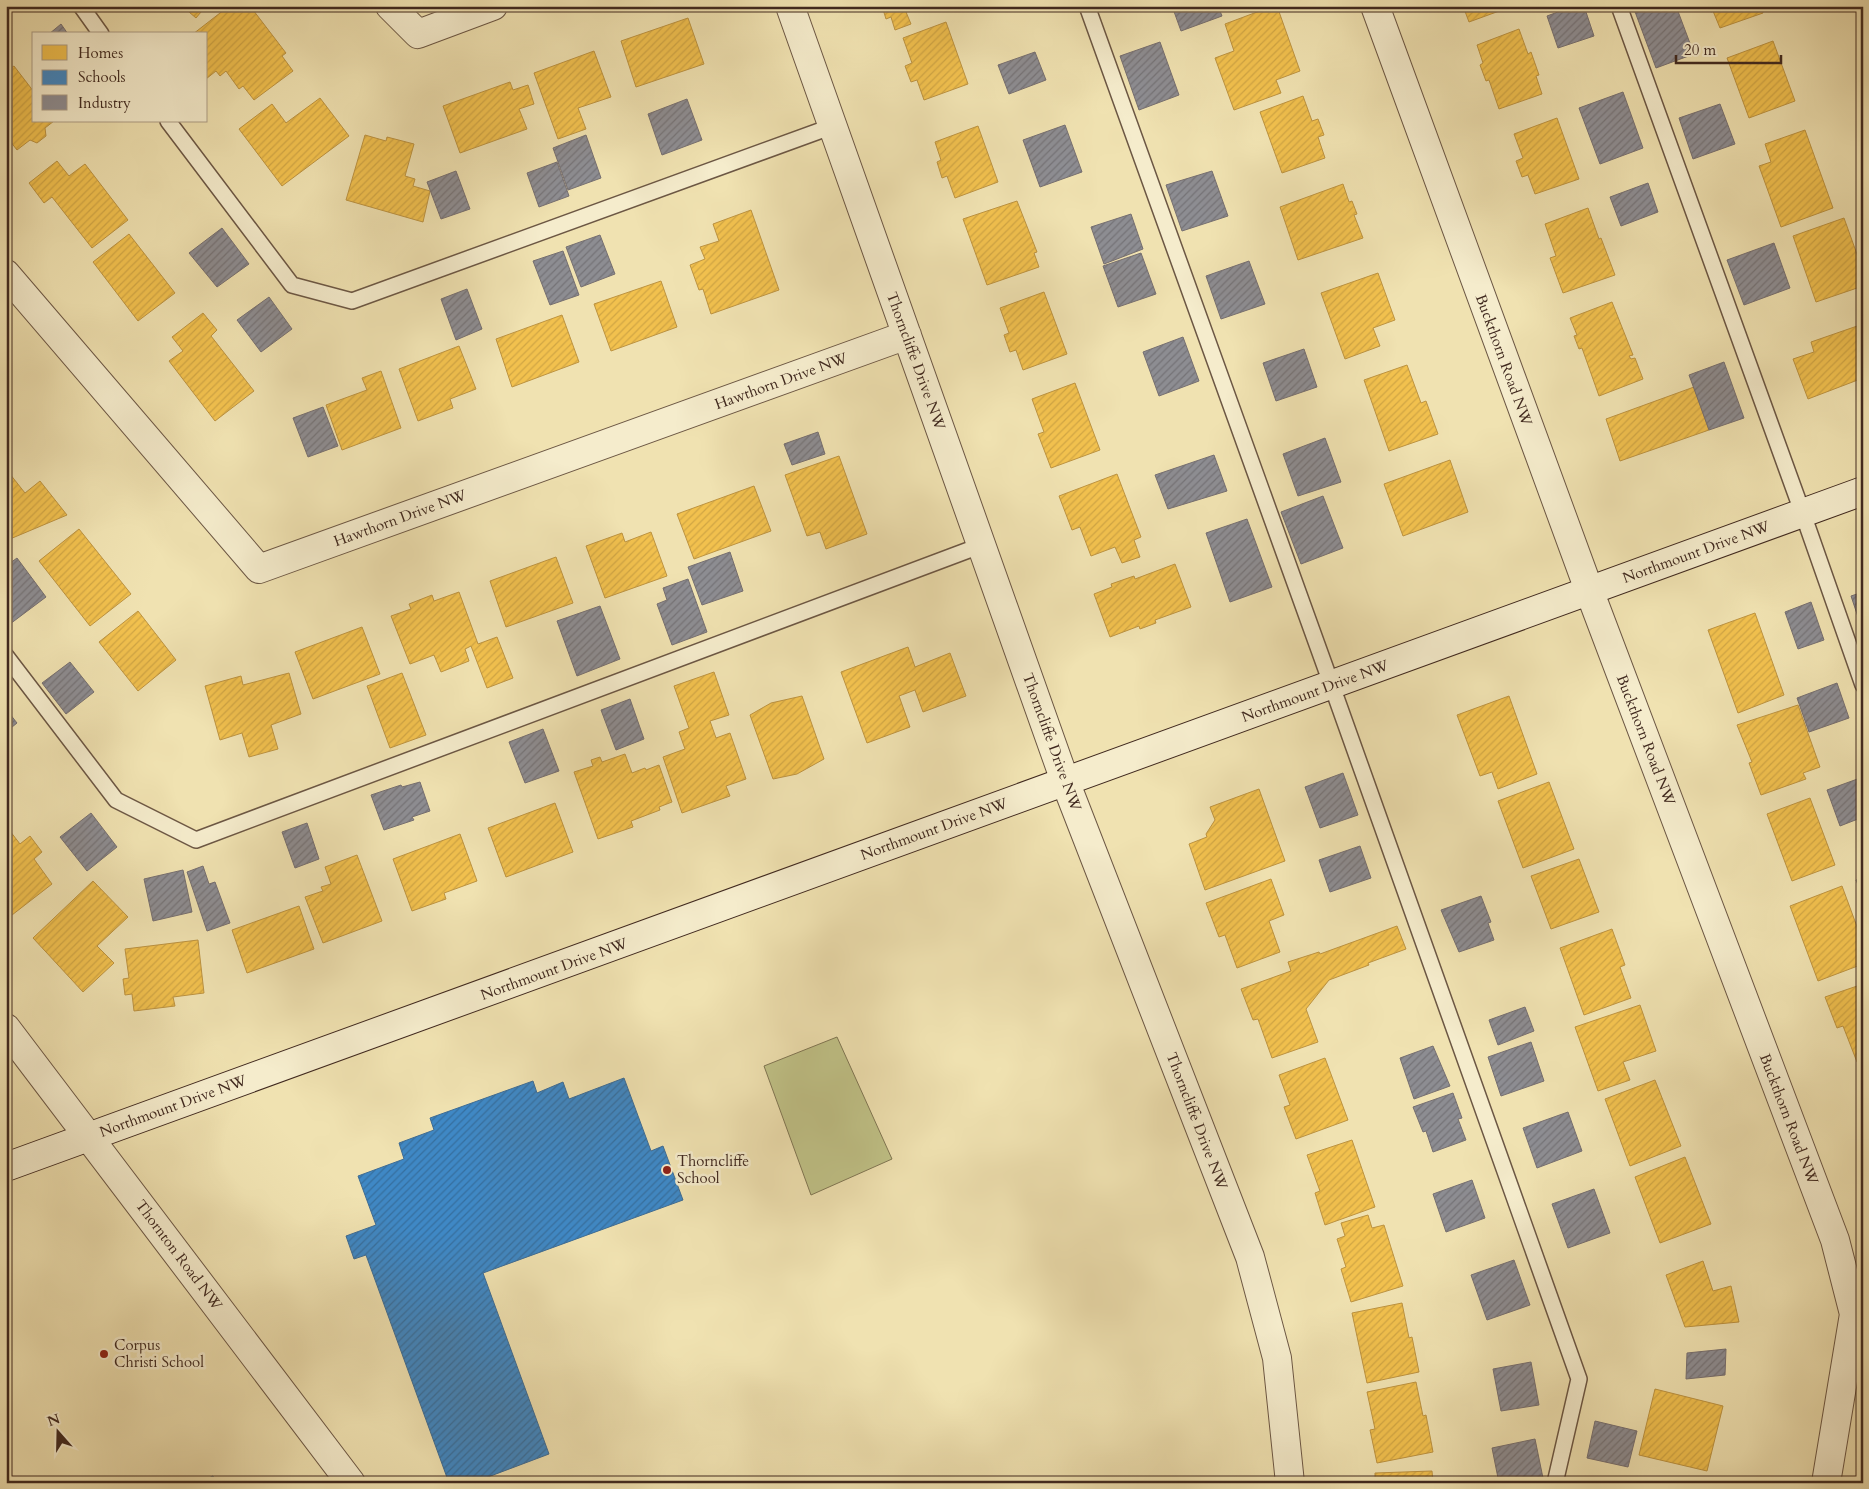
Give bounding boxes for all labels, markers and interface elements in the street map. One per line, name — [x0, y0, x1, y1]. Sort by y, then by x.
legend — [32, 32, 208, 122]
scale bar — [1676, 32, 1782, 64]
text: 20 m — [1684, 40, 1716, 60]
text: Homes — [78, 43, 123, 63]
text: Schools — [78, 67, 126, 87]
text: Industry — [78, 93, 131, 113]
street label: Thorncliffe Drive NW — [882, 289, 950, 433]
street label: Buckthorn Road NW — [1471, 291, 1537, 429]
street label: Hawthorn Drive NW — [712, 348, 851, 414]
street label: Hawthorn Drive NW — [331, 485, 470, 551]
street label: Northmount Drive NW — [1620, 516, 1773, 588]
street label: Northmount Drive NW — [1239, 655, 1392, 727]
street label: Thorncliffe Drive NW — [1018, 670, 1086, 814]
street label: Buckthorn Road NW — [1612, 672, 1680, 809]
street label: Northmount Drive NW — [858, 793, 1011, 865]
street label: Northmount Drive NW — [478, 933, 631, 1005]
street label: Thorncliffe Drive NW — [1162, 1049, 1233, 1193]
street label: Buckthorn Road NW — [1755, 1051, 1823, 1188]
street label: Northmount Drive NW — [97, 1070, 250, 1142]
place label: Thorncliffe School — [677, 1151, 749, 1188]
marker: Thorncliffe School — [661, 1164, 673, 1176]
street label: Thornton Road NW — [131, 1196, 227, 1315]
place label: Corpus Christi School — [114, 1335, 204, 1372]
marker: Corpus Christi School — [98, 1348, 110, 1360]
north arrow — [32, 1406, 82, 1456]
text: N — [45, 1409, 63, 1431]

